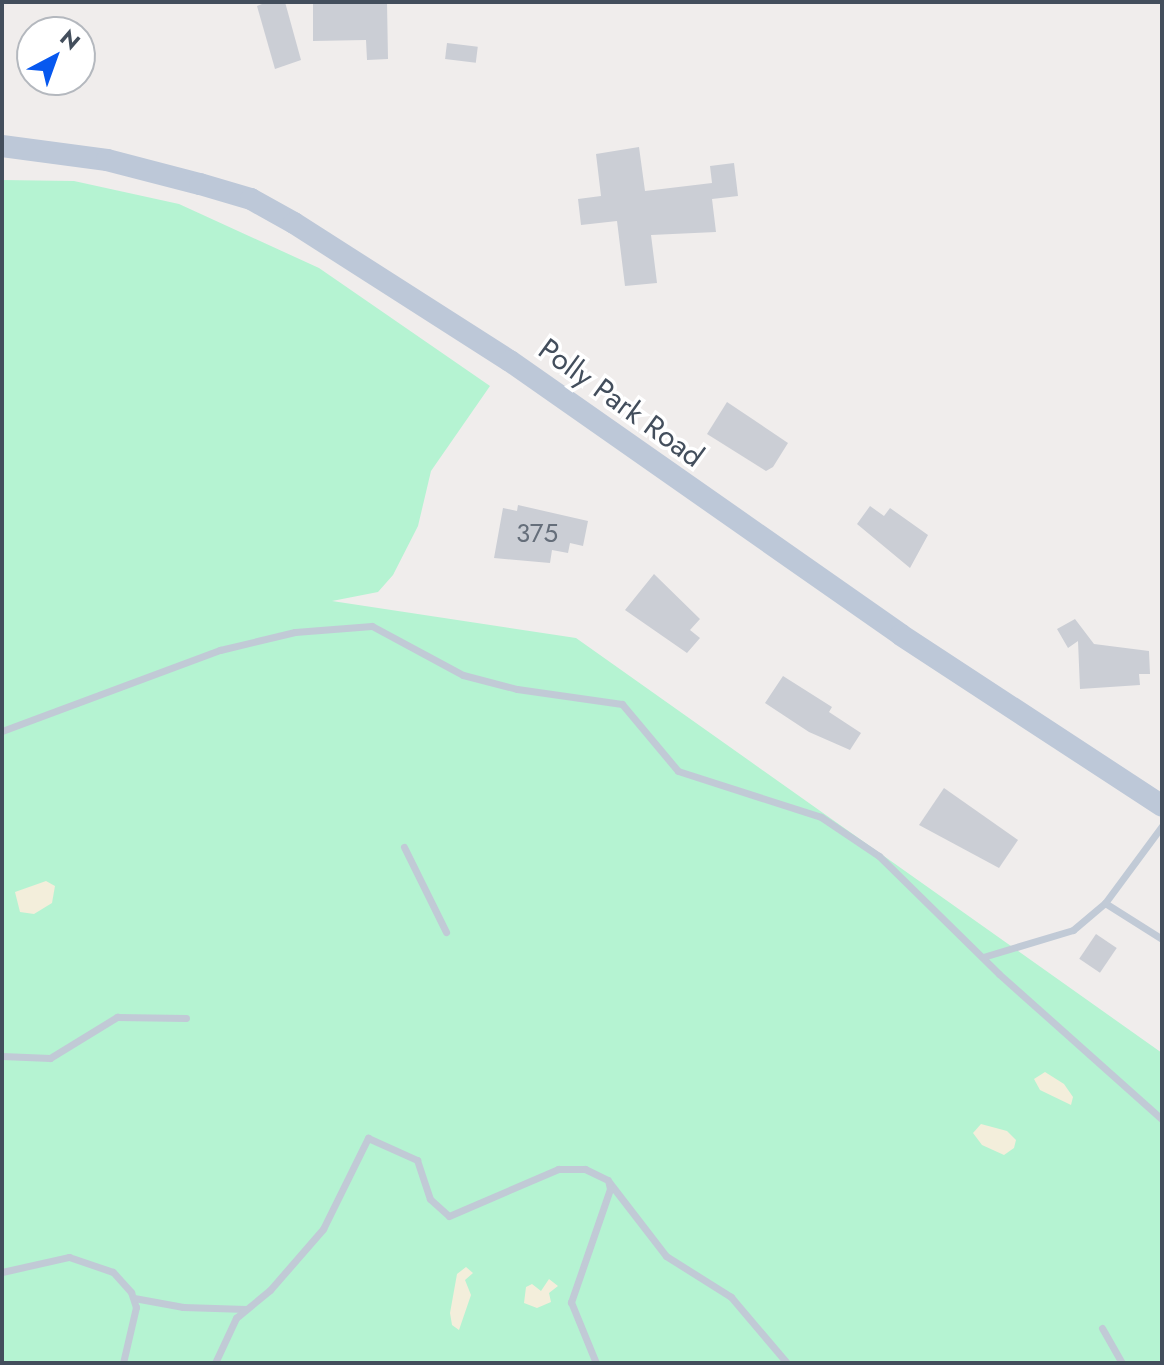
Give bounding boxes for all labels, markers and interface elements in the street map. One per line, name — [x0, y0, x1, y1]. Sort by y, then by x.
north arrow — [16, 16, 96, 96]
text: N — [53, 22, 88, 57]
street label: Polly Park Road — [532, 331, 710, 475]
house number: 375 — [516, 518, 558, 550]

